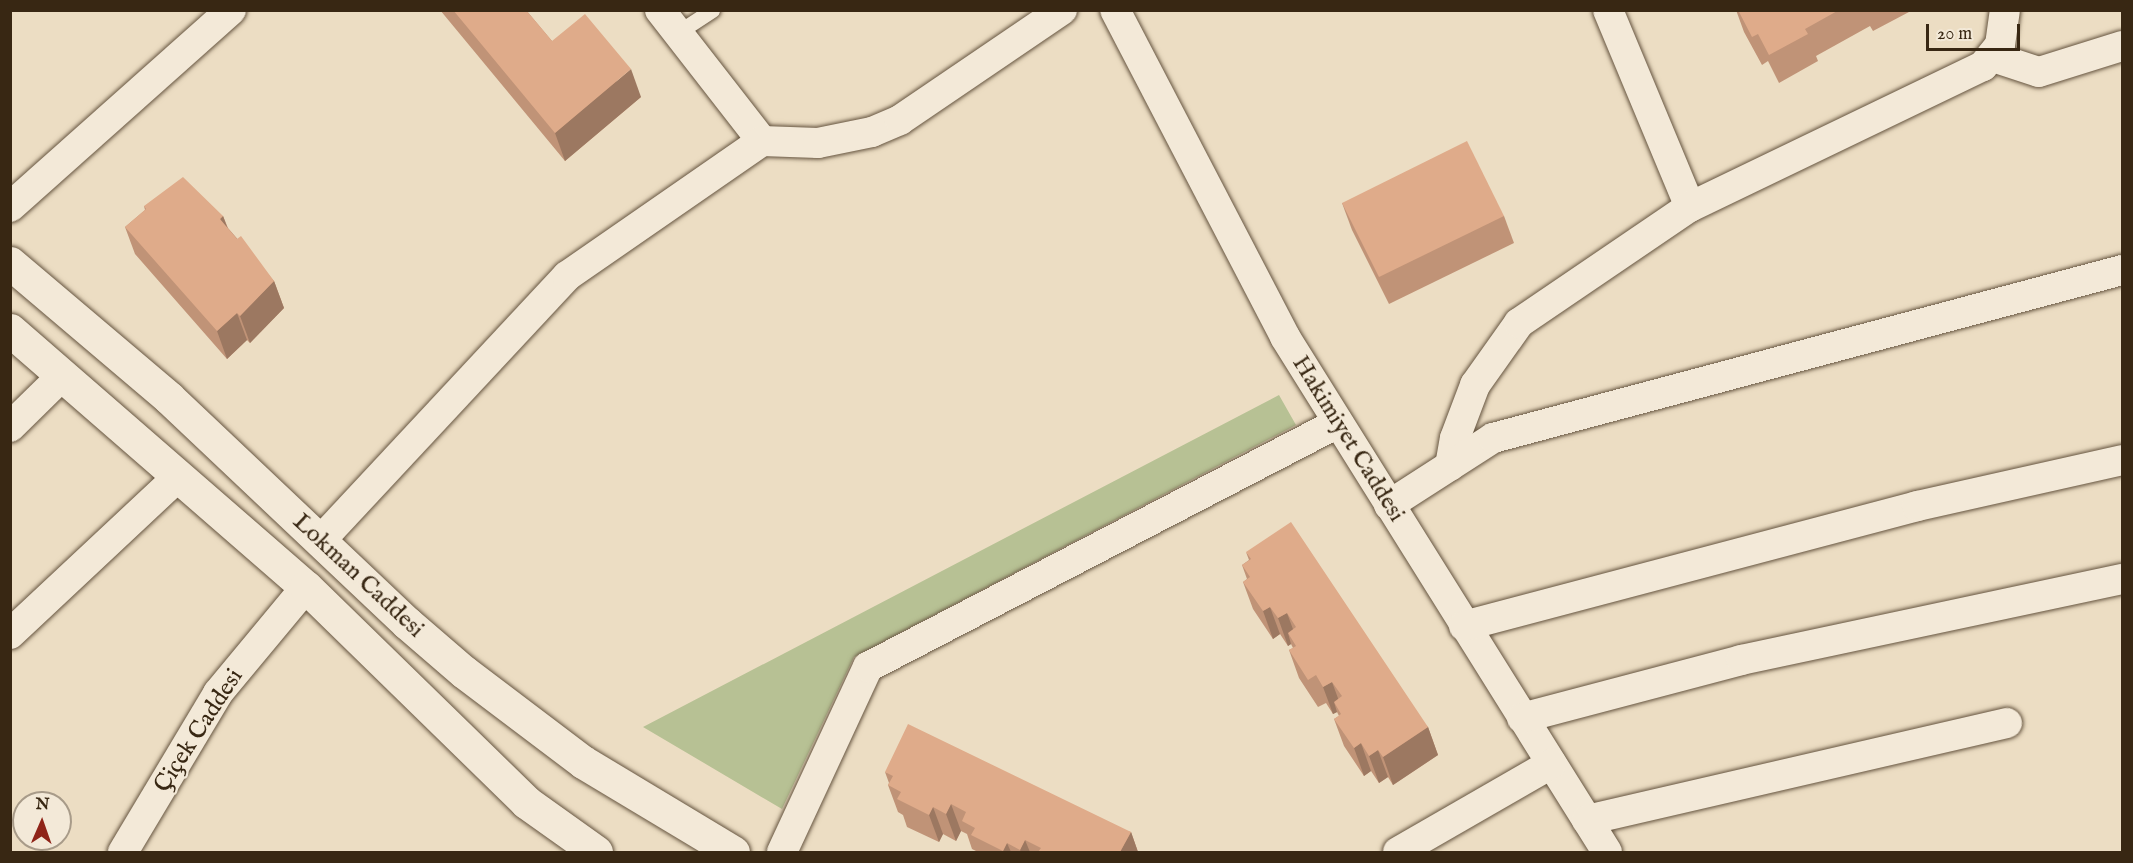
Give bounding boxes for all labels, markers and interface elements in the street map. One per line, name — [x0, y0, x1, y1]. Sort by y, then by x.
scale bar — [1929, 12, 2024, 50]
text: 20 m — [1937, 23, 1972, 46]
street label: Hakimiyet Caddesi — [1285, 351, 1411, 527]
street label: Lokman Caddesi — [286, 508, 430, 644]
street label: Çiçek Caddesi — [148, 664, 250, 798]
north arrow — [12, 791, 72, 851]
text: N — [35, 795, 50, 815]

